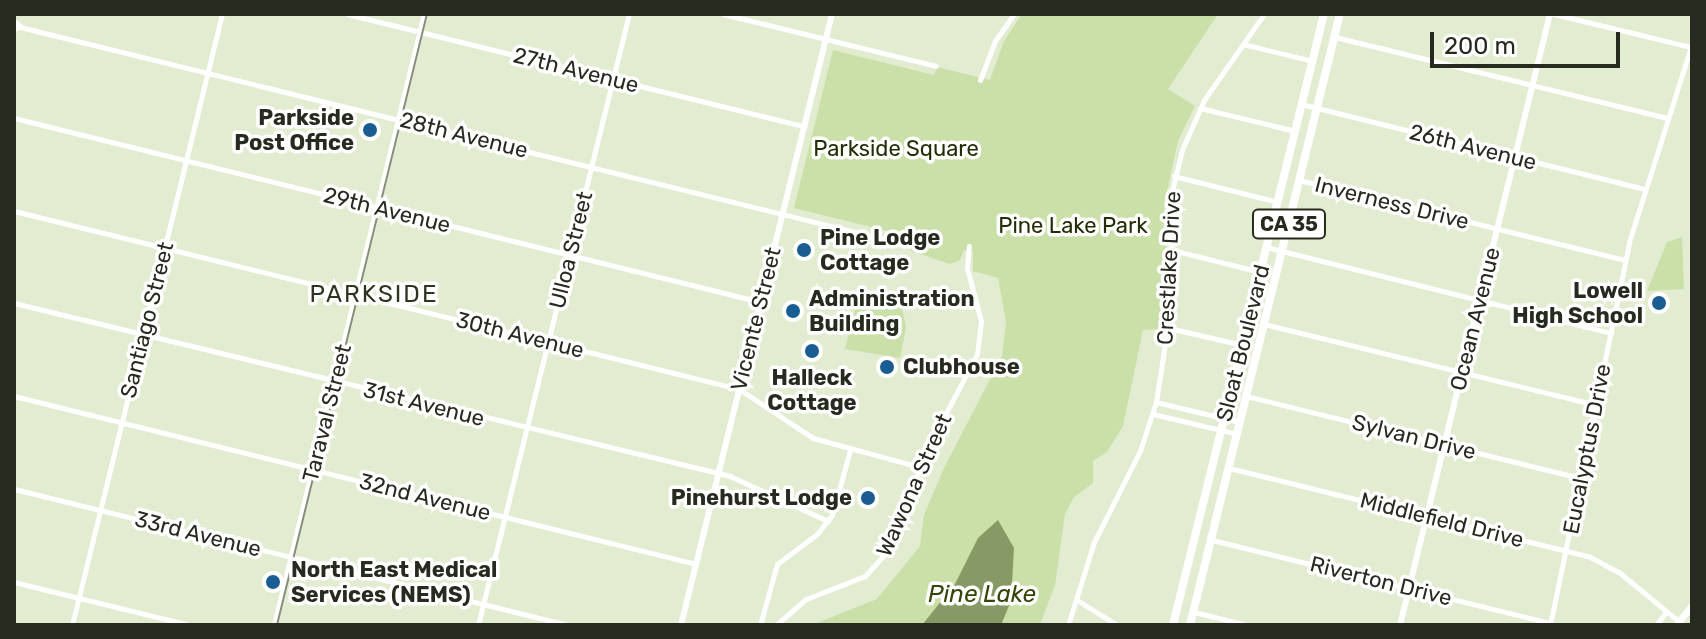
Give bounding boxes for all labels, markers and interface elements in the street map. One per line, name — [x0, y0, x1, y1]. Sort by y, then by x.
scale bar — [1434, 16, 1624, 66]
text: 200 m — [1444, 32, 1516, 60]
street label: 27th Avenue — [510, 42, 642, 98]
place label: Parkside Post Office — [234, 104, 354, 156]
street label: 28th Avenue — [397, 106, 531, 164]
street label: 26th Avenue — [1406, 118, 1540, 176]
marker: Parkside Post Office — [361, 121, 379, 139]
park label: Parkside Square — [813, 136, 979, 162]
street label: Inverness Drive — [1312, 171, 1472, 235]
street label: 29th Avenue — [321, 181, 453, 239]
street label: Ulloa Street — [544, 189, 598, 311]
street label: Crestlake Drive — [1152, 190, 1186, 346]
road number: CA 35 — [1251, 208, 1327, 240]
park label: Pine Lake Park — [998, 213, 1148, 239]
place label: Pine Lodge Cottage — [820, 224, 940, 276]
street label: Santiago Street — [115, 239, 179, 401]
marker: Pine Lodge Cottage — [795, 241, 813, 259]
street label: Vicente Street — [725, 244, 787, 394]
street label: Ocean Avenue — [1444, 244, 1506, 394]
street label: Sloat Boulevard — [1211, 262, 1275, 424]
place label: Lowell High School — [1512, 277, 1643, 328]
district label: PARKSIDE — [310, 281, 438, 309]
place label: Administration Building — [809, 285, 975, 336]
marker: Lowell High School — [1650, 294, 1668, 312]
marker: Administration Building — [784, 302, 802, 320]
street label: 30th Avenue — [453, 306, 587, 364]
street label: Taraval Street — [297, 341, 357, 485]
marker: Halleck Cottage — [803, 342, 821, 360]
place label: Clubhouse — [903, 354, 1020, 380]
marker: Clubhouse — [878, 358, 896, 376]
street label: Eucalyptus Drive — [1558, 362, 1616, 536]
place label: Halleck Cottage — [767, 364, 857, 416]
street label: 31st Avenue — [360, 376, 488, 432]
street label: Wawona Street — [871, 409, 957, 561]
street label: Sylvan Drive — [1349, 409, 1479, 465]
street label: 32nd Avenue — [356, 468, 494, 526]
place label: Pinehurst Lodge — [671, 485, 852, 511]
street label: Middlefield Drive — [1357, 487, 1527, 553]
marker: Pinehurst Lodge — [859, 489, 877, 507]
street label: 33rd Avenue — [132, 505, 264, 563]
street label: Riverton Drive — [1307, 551, 1455, 611]
place label: North East Medical Services (NEMS) — [291, 556, 497, 608]
marker: North East Medical Services (NEMS) — [262, 571, 284, 593]
water label: Pine Lake — [928, 581, 1036, 609]

